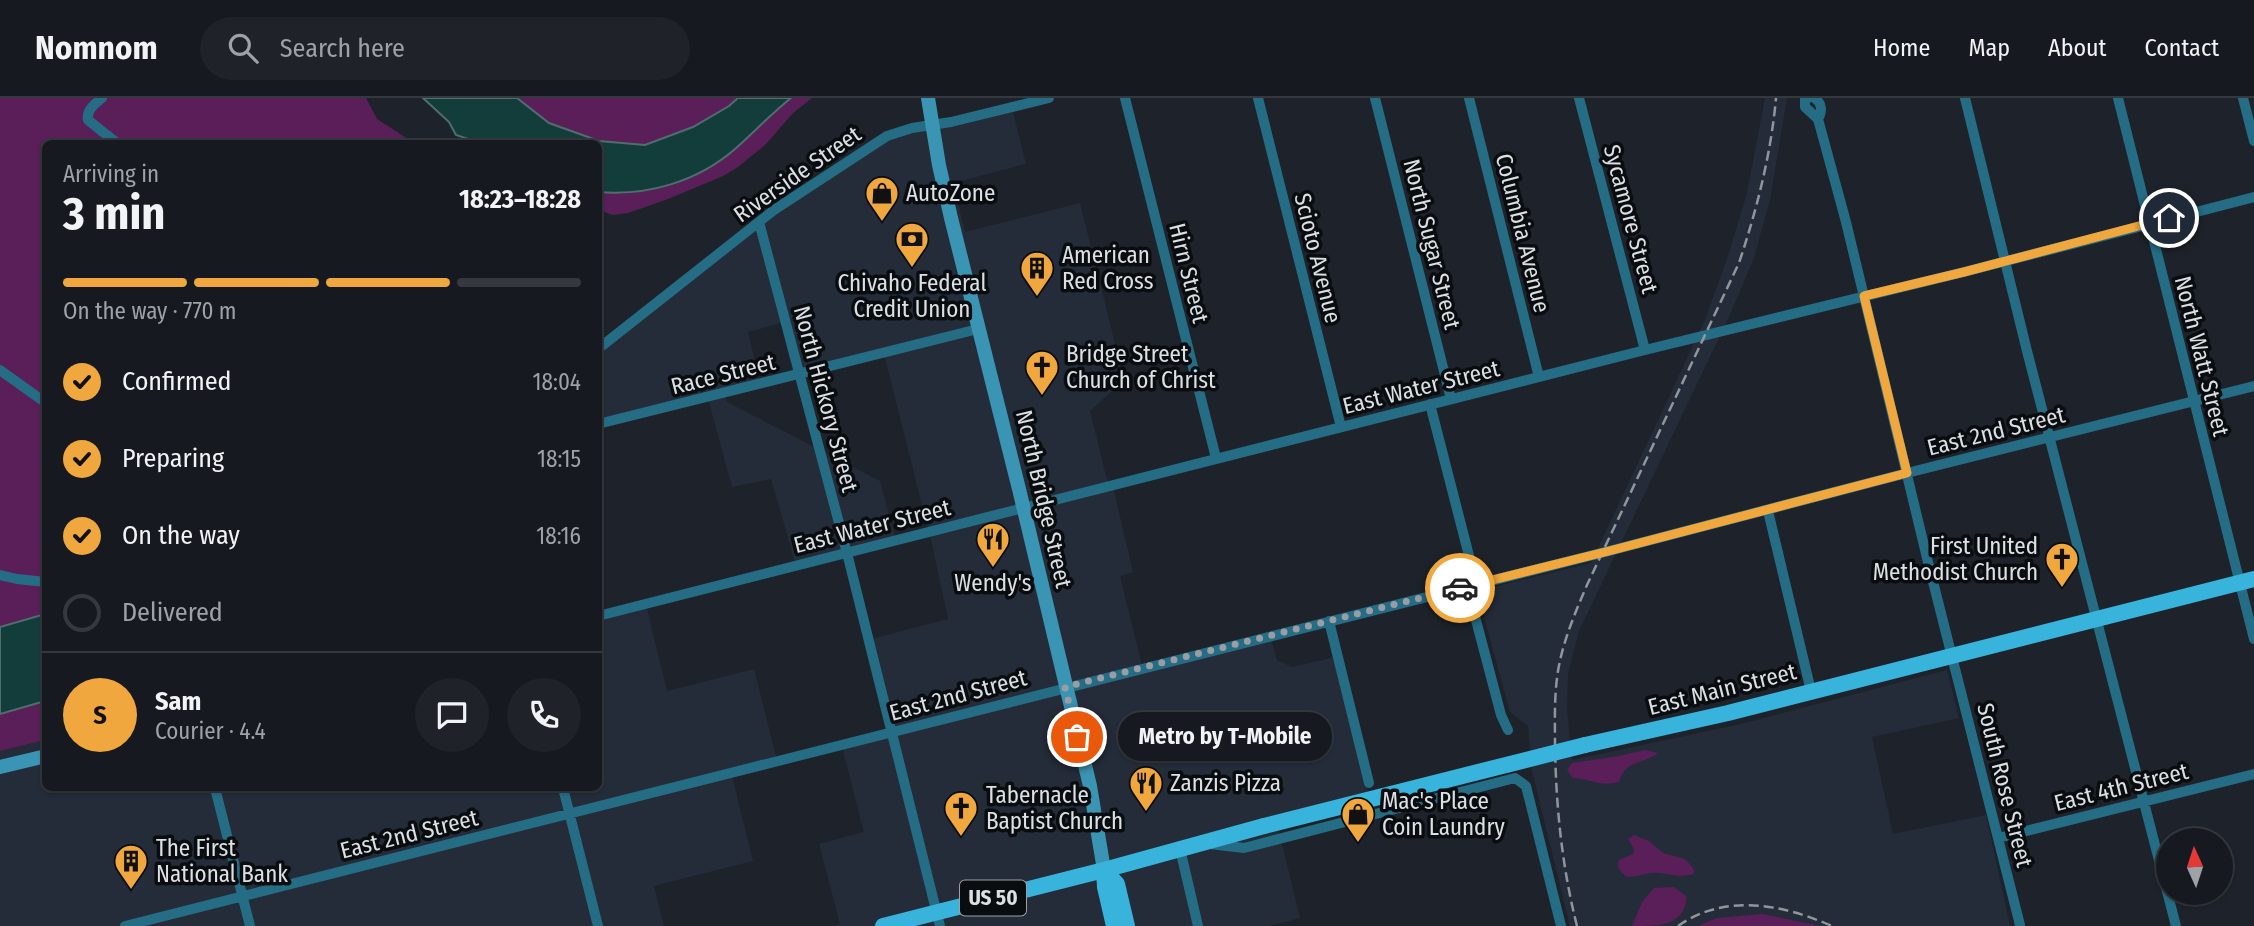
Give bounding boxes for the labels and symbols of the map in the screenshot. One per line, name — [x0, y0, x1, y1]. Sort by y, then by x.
street label: Riverside Street — [728, 120, 866, 228]
street label: Sycamore Street — [1598, 142, 1664, 297]
street label: Columbia Avenue — [1490, 151, 1556, 315]
street label: North Sugar Street — [1397, 156, 1467, 332]
shop icon: AutoZone — [863, 174, 901, 223]
place label: AutoZone — [906, 179, 995, 207]
pin — [2139, 188, 2199, 248]
street label: Scioto Avenue — [1288, 190, 1348, 326]
bank icon: Chivaho Federal Credit Union — [893, 220, 931, 269]
street label: Hirn Street — [1163, 220, 1215, 326]
place label: American Red Cross — [1062, 241, 1154, 295]
building icon: American Red Cross — [1018, 249, 1056, 298]
place label: Chivaho Federal Credit Union — [838, 269, 986, 323]
street label: North Watt Street — [2169, 273, 2236, 439]
street label: North Hickory Street — [788, 303, 864, 496]
place label: Bridge Street Church of Christ — [1066, 340, 1216, 394]
street label: Race Street — [668, 347, 778, 400]
church icon: Bridge Street Church of Christ — [1023, 348, 1061, 397]
street label: East Water Street — [1340, 354, 1503, 420]
street label: East 2nd Street — [1924, 400, 2068, 462]
street label: North Bridge Street — [1010, 407, 1078, 591]
street label: East Water Street — [791, 493, 954, 559]
restaurant icon: Wendy's — [974, 520, 1012, 569]
place label: First United Methodist Church — [1873, 532, 2038, 586]
church icon: First United Methodist Church — [2043, 540, 2081, 589]
courier — [1425, 553, 1495, 623]
place label: Wendy's — [954, 569, 1032, 597]
street label: East Main Street — [1645, 657, 1800, 721]
street label: East 2nd Street — [886, 663, 1030, 727]
street label: South Rose Street — [1971, 700, 2039, 870]
pin — [1047, 707, 1107, 767]
callout: Metro by T-Mobile — [1119, 712, 1332, 762]
street label: East 4th Street — [2051, 757, 2191, 817]
restaurant icon: Zanzis Pizza — [1127, 764, 1165, 813]
place label: Zanzis Pizza — [1170, 769, 1281, 797]
place label: Tabernacle Baptist Church — [986, 781, 1123, 835]
place label: Mac's Place Coin Laundry — [1382, 787, 1505, 841]
church icon: Tabernacle Baptist Church — [942, 789, 980, 838]
shop icon: Mac's Place Coin Laundry — [1339, 795, 1377, 844]
street label: East 2nd Street — [337, 803, 481, 865]
north arrow — [2156, 828, 2233, 905]
place label: The First National Bank — [156, 834, 288, 888]
building icon: The First National Bank — [112, 842, 150, 891]
road number: US 50 — [960, 880, 1026, 916]

